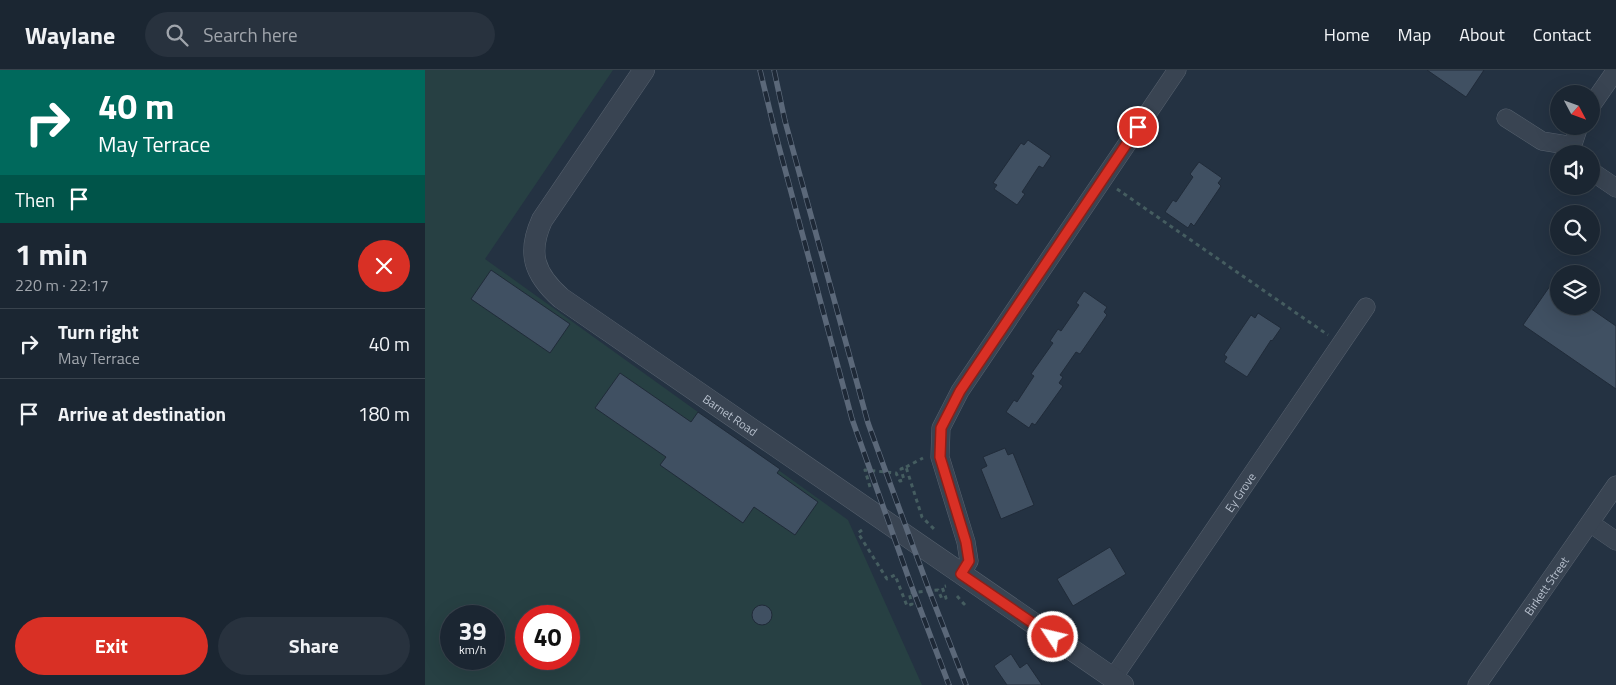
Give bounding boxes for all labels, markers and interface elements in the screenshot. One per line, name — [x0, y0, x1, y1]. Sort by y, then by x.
search box — [145, 12, 495, 57]
text: Waylane — [25, 17, 115, 53]
text: Search here — [203, 20, 298, 49]
icon: search — [163, 21, 191, 49]
text: Home — [1324, 21, 1370, 48]
text: Map — [1398, 21, 1431, 48]
text: About — [1459, 21, 1505, 48]
text: Contact — [1533, 21, 1591, 48]
text: 40 m — [98, 79, 174, 133]
north arrow — [1550, 85, 1600, 135]
map controls — [1550, 85, 1600, 315]
icon: right — [15, 90, 80, 155]
pin — [1117, 106, 1159, 148]
icon: arrive — [1124, 113, 1152, 141]
text: May Terrace — [98, 127, 210, 161]
button: sound — [1550, 145, 1600, 195]
text: Then — [15, 185, 55, 214]
icon: arrive — [65, 185, 93, 213]
button: search — [1550, 205, 1600, 255]
text: 1 min — [15, 231, 88, 277]
button: close — [358, 240, 410, 292]
button: layers — [1550, 265, 1600, 315]
text: 220 m · 22:17 — [15, 273, 109, 297]
text: Turn right — [58, 317, 139, 346]
text: 40 m — [369, 329, 410, 358]
icon: right — [15, 330, 43, 358]
text: May Terrace — [58, 346, 140, 370]
street label: Barnet Road — [699, 389, 762, 440]
text: Arrive at destination — [58, 399, 226, 428]
text: 180 m — [358, 399, 410, 428]
icon: arrive — [15, 400, 43, 428]
street label: Ey Grove — [1219, 468, 1260, 516]
street label: Birkett Street — [1519, 552, 1574, 619]
speed limit sign: 40 — [515, 605, 580, 670]
position arrow — [1026, 610, 1078, 662]
text: 39 — [458, 612, 487, 650]
button: Exit — [15, 617, 208, 675]
button: Share — [218, 617, 410, 675]
text: km/h — [459, 640, 486, 659]

